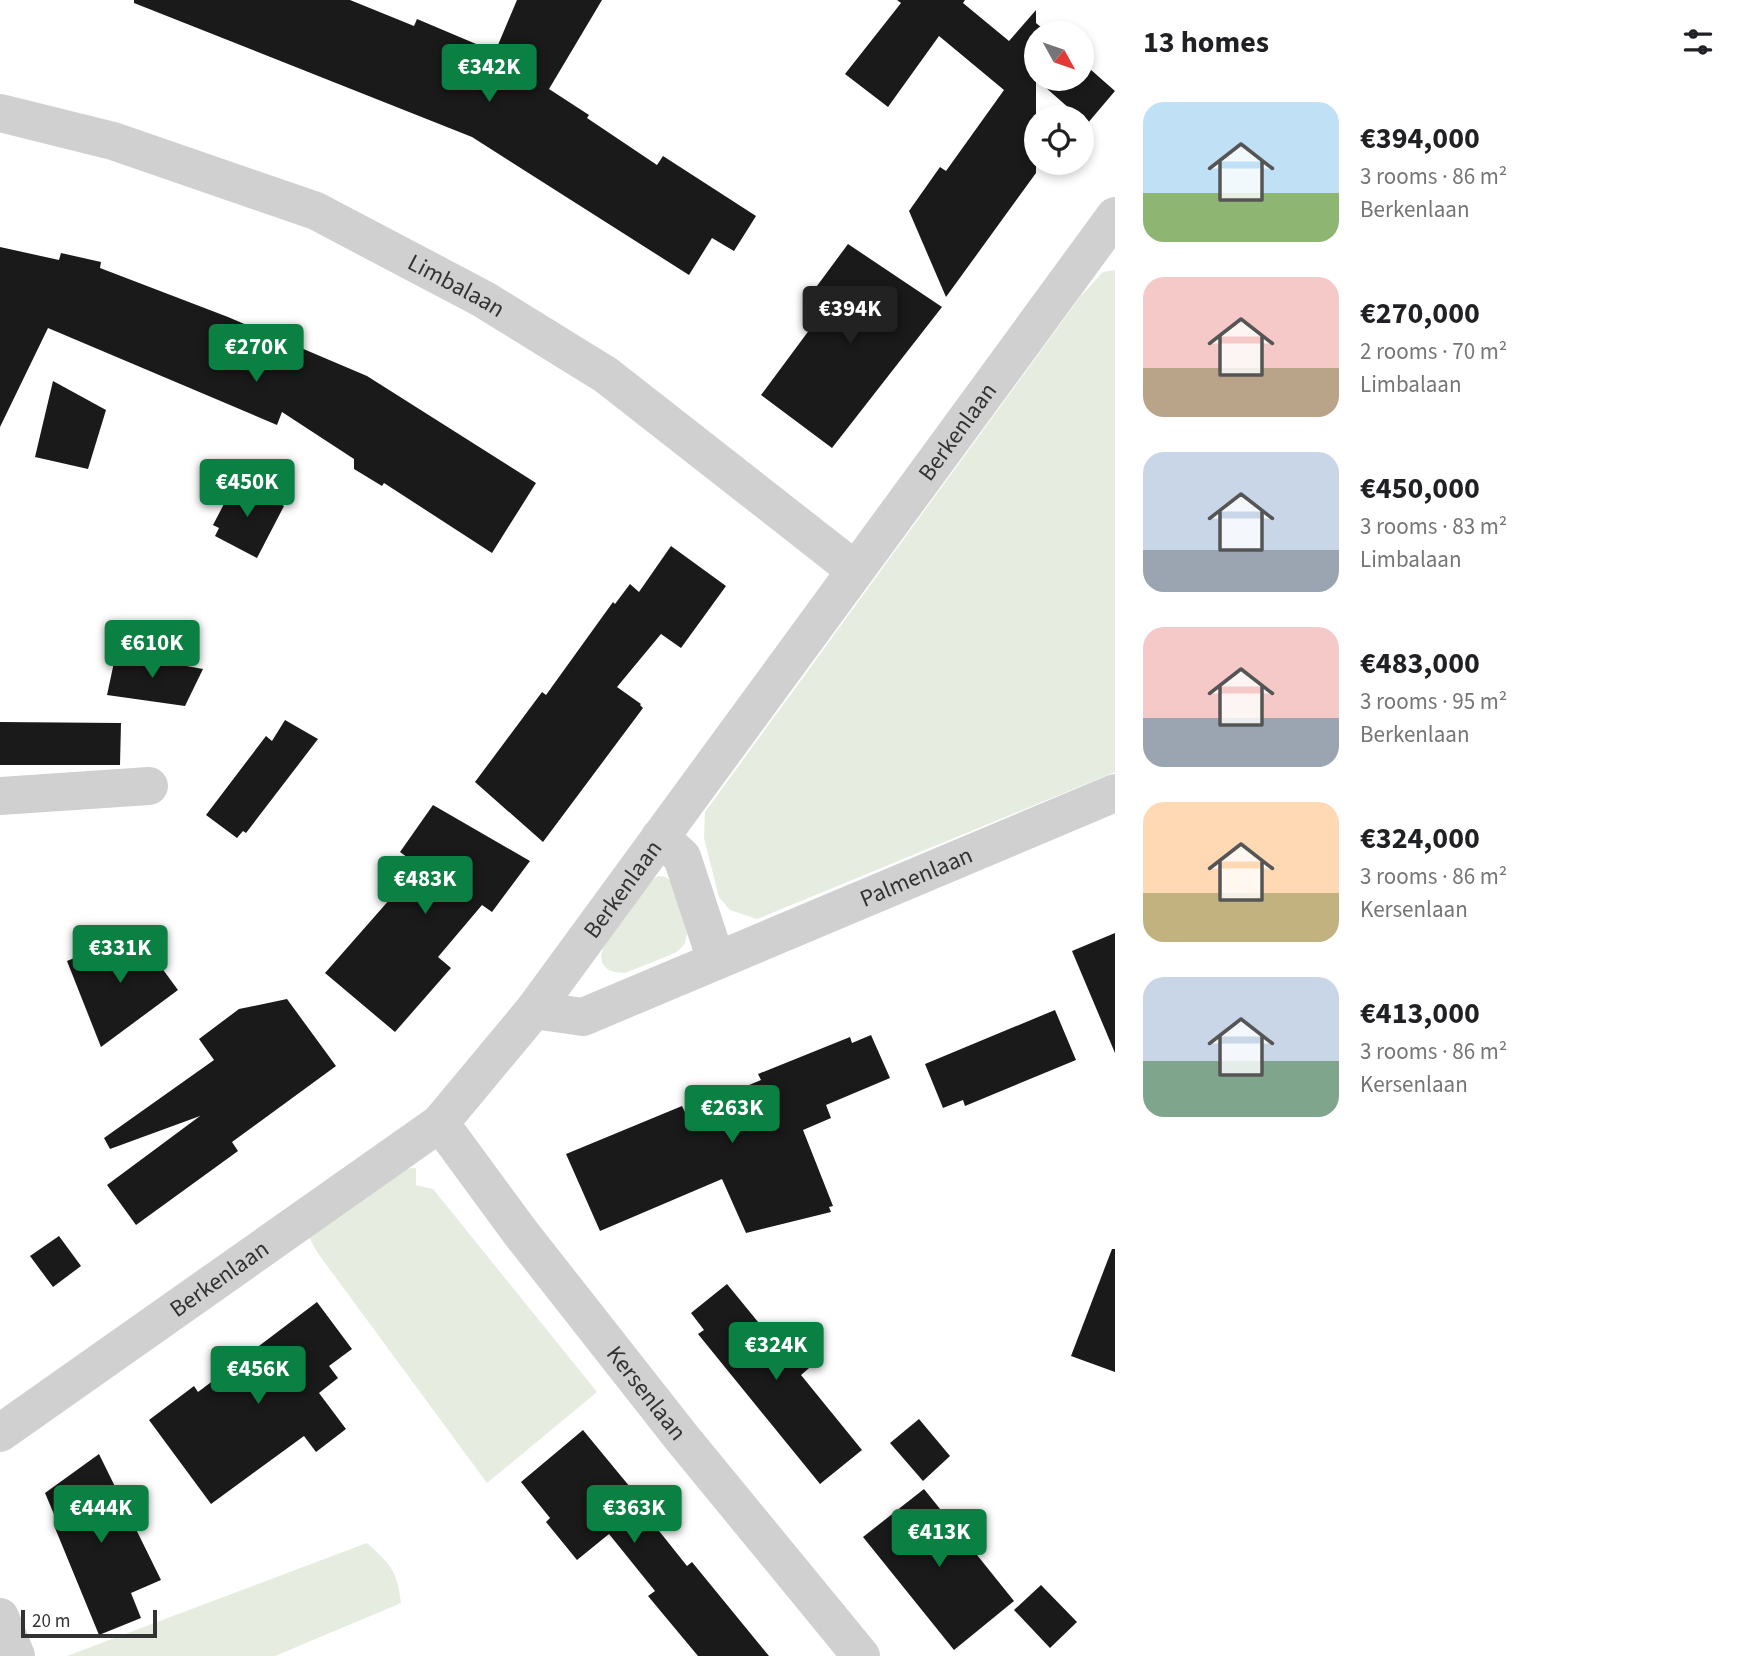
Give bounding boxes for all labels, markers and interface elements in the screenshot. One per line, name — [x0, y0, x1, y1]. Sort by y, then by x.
north arrow — [1024, 21, 1094, 91]
map controls — [1024, 21, 1094, 175]
text: 13 homes — [1143, 21, 1269, 64]
icon: filters — [1679, 23, 1717, 61]
pin: €342K — [440, 44, 538, 104]
text: €342K — [458, 50, 520, 83]
button: locate — [1024, 105, 1094, 175]
text: €394,000 — [1360, 117, 1480, 160]
icon: home — [1199, 130, 1283, 214]
text: 3 rooms · 86 m² — [1360, 160, 1507, 193]
text: Berkenlaan — [1360, 193, 1470, 226]
street label: Limbalaan — [401, 245, 512, 326]
pin: €394K — [801, 286, 899, 346]
text: €394K — [819, 292, 881, 325]
text: €270,000 — [1360, 292, 1480, 335]
icon: home — [1199, 305, 1283, 389]
pin: €270K — [207, 324, 305, 384]
text: €270K — [225, 330, 287, 363]
text: 2 rooms · 70 m² — [1360, 335, 1507, 368]
text: Limbalaan — [1360, 368, 1462, 401]
street label: Berkenlaan — [909, 375, 1005, 488]
pin: €450K — [198, 460, 296, 519]
text: €450K — [216, 465, 278, 498]
text: €450,000 — [1360, 467, 1480, 510]
icon: home — [1199, 480, 1283, 564]
text: 3 rooms · 83 m² — [1360, 510, 1507, 543]
text: Limbalaan — [1360, 543, 1462, 576]
pin: €610K — [103, 620, 201, 680]
text: €610K — [121, 626, 183, 659]
text: €483,000 — [1360, 642, 1480, 685]
icon: home — [1199, 655, 1283, 739]
text: 3 rooms · 95 m² — [1360, 685, 1507, 718]
text: Berkenlaan — [1360, 718, 1470, 751]
text: €324,000 — [1360, 817, 1480, 860]
icon: home — [1199, 830, 1283, 914]
street label: Berkenlaan — [575, 833, 670, 946]
street label: Palmenlaan — [854, 837, 978, 916]
pin: €483K — [376, 856, 474, 916]
text: 3 rooms · 86 m² — [1360, 860, 1507, 893]
text: €483K — [394, 862, 456, 895]
text: Kersenlaan — [1360, 893, 1468, 926]
pin: €331K — [71, 926, 169, 985]
text: €331K — [89, 931, 151, 964]
text: €413,000 — [1360, 992, 1480, 1035]
icon: home — [1199, 1005, 1283, 1089]
text: 3 rooms · 86 m² — [1360, 1035, 1507, 1068]
text: Kersenlaan — [1360, 1068, 1468, 1101]
pin: €263K — [683, 1086, 781, 1145]
text: €263K — [701, 1091, 763, 1124]
street label: Berkenlaan — [162, 1231, 276, 1326]
pin: €324K — [727, 1322, 825, 1382]
text: €324K — [745, 1328, 807, 1361]
street label: Kersenlaan — [598, 1338, 695, 1448]
pin: €456K — [209, 1346, 307, 1406]
text: €456K — [227, 1352, 289, 1385]
pin: €444K — [52, 1486, 150, 1545]
pin: €363K — [585, 1486, 683, 1545]
text: €444K — [70, 1491, 132, 1524]
text: €363K — [603, 1491, 665, 1524]
pin: €413K — [890, 1510, 988, 1569]
text: €413K — [908, 1515, 970, 1548]
scale bar — [21, 1607, 158, 1639]
text: 20 m — [32, 1608, 70, 1635]

